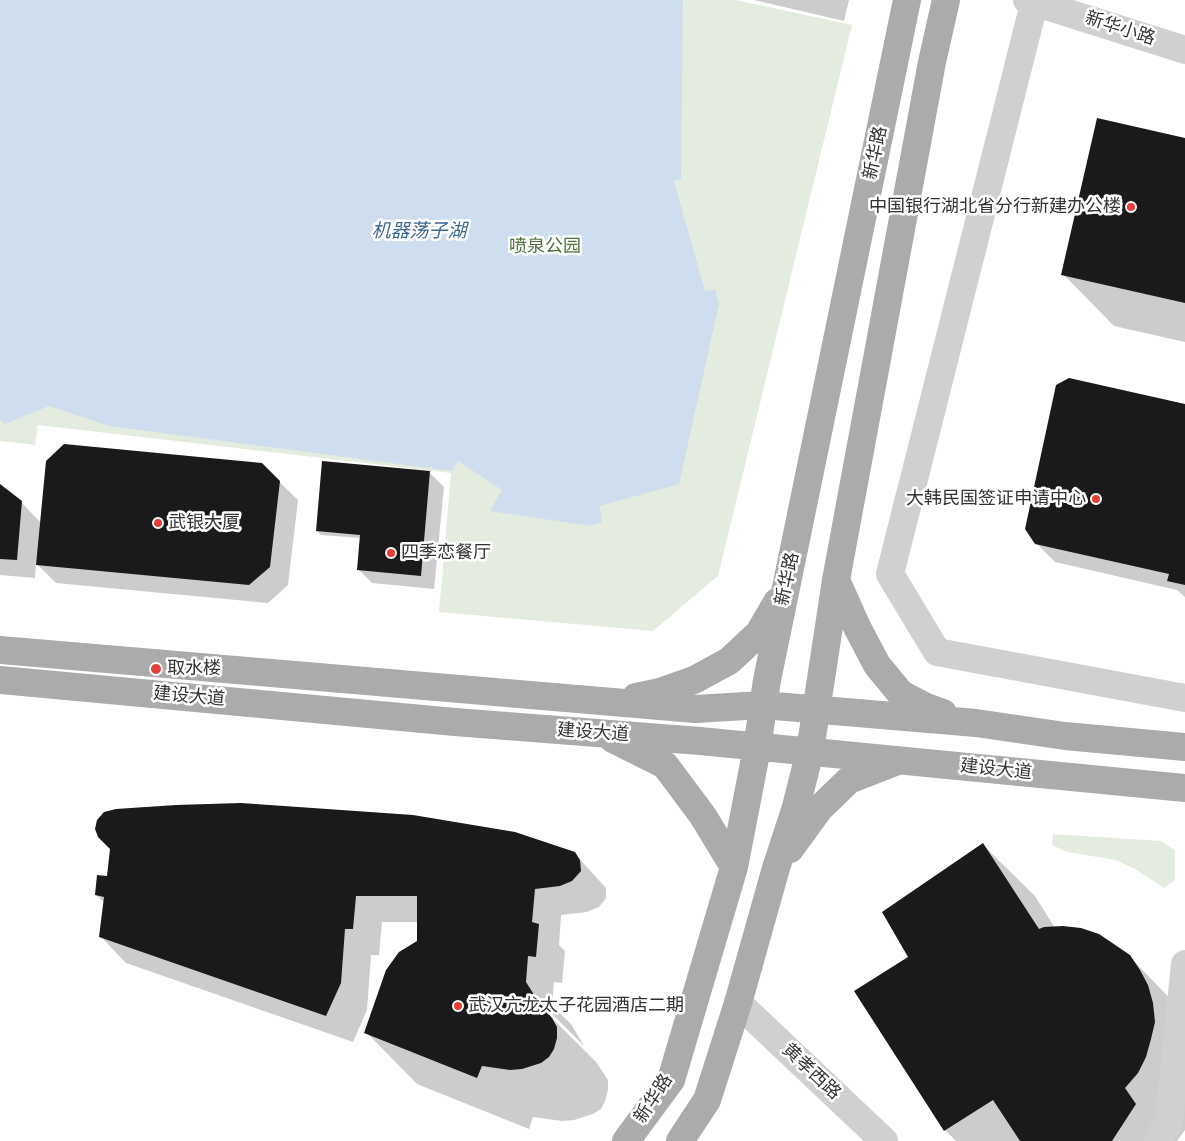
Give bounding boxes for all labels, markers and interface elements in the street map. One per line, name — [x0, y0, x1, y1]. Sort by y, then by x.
street label: 新华小路 — [1082, 8, 1158, 50]
street label: 新华路 — [860, 124, 892, 182]
place label: 中国银行湖北省分行新建办公楼 — [869, 196, 1121, 218]
marker: 中国银行湖北省分行新建办公楼 — [1125, 201, 1137, 213]
water label: 机器荡子湖 — [372, 221, 466, 243]
park label: 喷泉公园 — [509, 236, 581, 258]
place label: 大韩民国签证申请中心 — [906, 488, 1086, 510]
marker: 大韩民国签证申请中心 — [1090, 493, 1102, 505]
place label: 武银大厦 — [168, 512, 240, 534]
marker: 武银大厦 — [152, 517, 164, 529]
place label: 四季恋餐厅 — [401, 542, 491, 564]
marker: 四季恋餐厅 — [385, 547, 397, 559]
street label: 新华路 — [772, 550, 804, 608]
place label: 取水楼 — [167, 658, 221, 680]
marker: 取水楼 — [149, 662, 163, 676]
street label: 建设大道 — [152, 683, 226, 711]
street label: 建设大道 — [556, 720, 630, 746]
street label: 建设大道 — [959, 755, 1033, 785]
place label: 武汉亢龙太子花园酒店二期 — [468, 995, 684, 1017]
marker: 武汉亢龙太子花园酒店二期 — [452, 1000, 464, 1012]
street label: 黄孝西路 — [777, 1040, 845, 1104]
street label: 新华路 — [630, 1070, 678, 1128]

